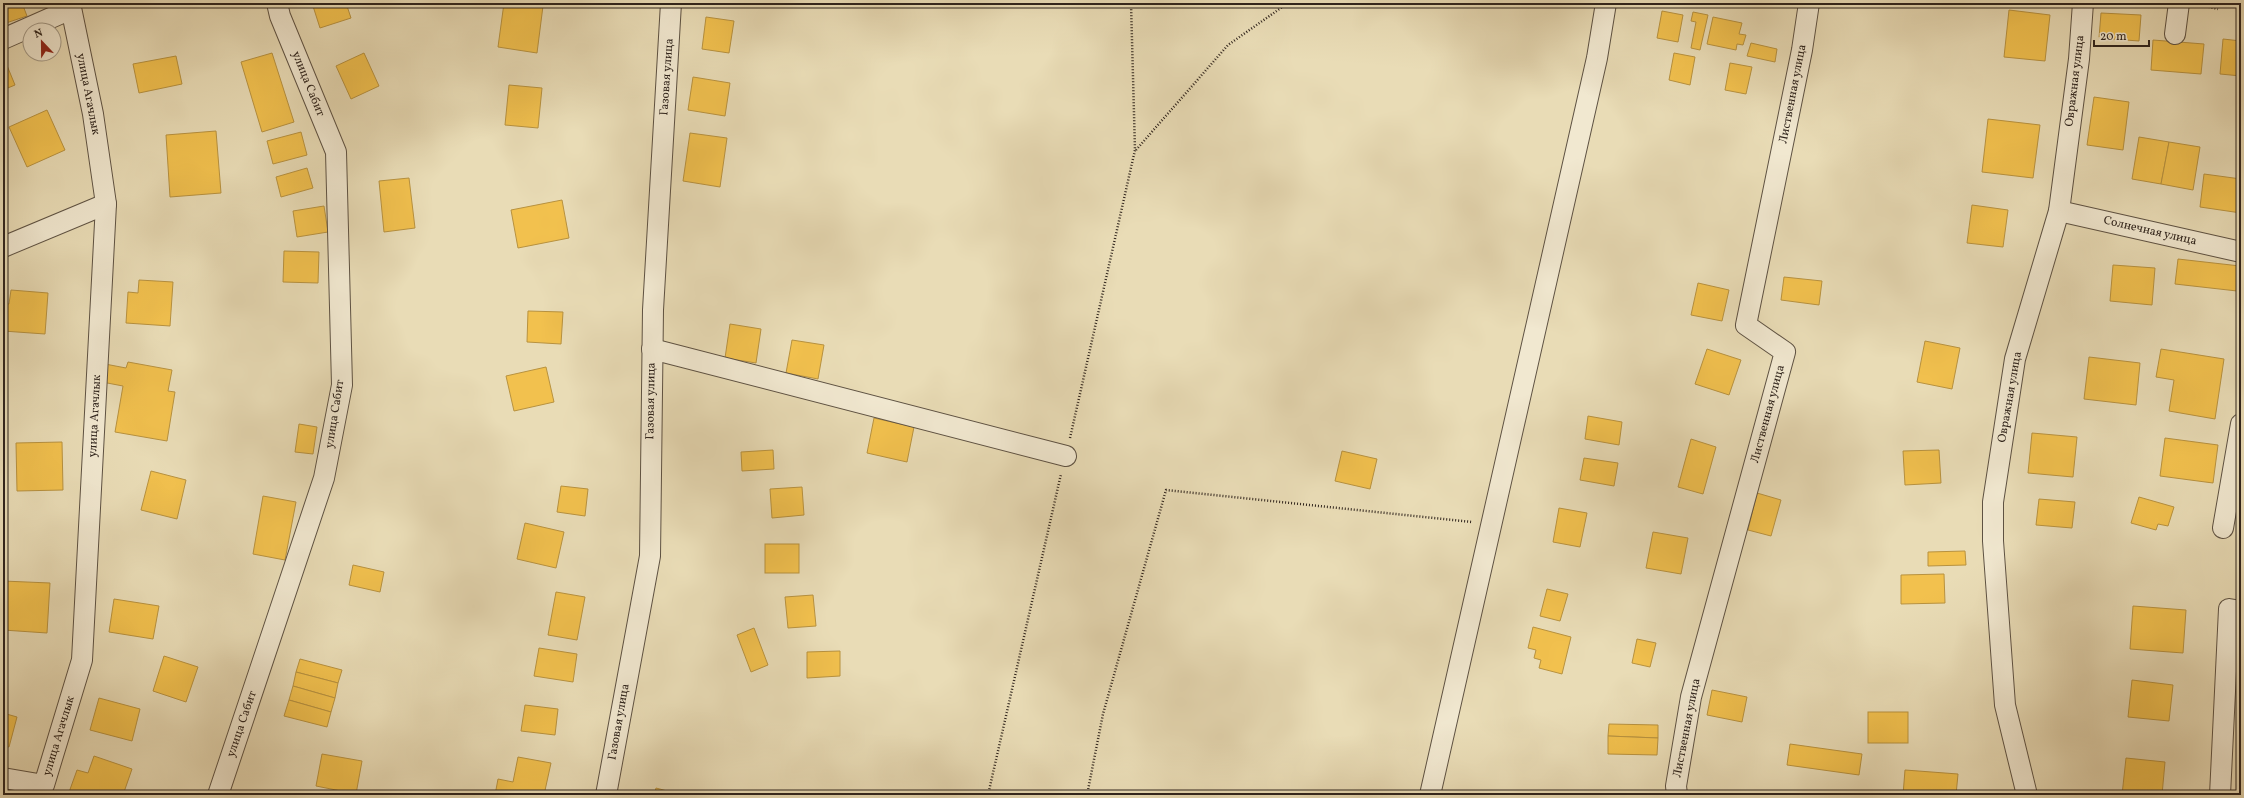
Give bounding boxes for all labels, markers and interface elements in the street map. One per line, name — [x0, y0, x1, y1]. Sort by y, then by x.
north arrow — [22, 22, 62, 62]
scale bar — [2094, 22, 2149, 48]
text: N — [32, 26, 45, 43]
text: 20 m — [2100, 29, 2127, 45]
street label: Овражная улица — [2061, 34, 2089, 128]
street label: Газовая улица — [656, 38, 678, 116]
street label: Лиственная улица — [1776, 43, 1810, 145]
street label: улица Сабит — [288, 49, 328, 119]
street label: улица Агачлык — [72, 52, 104, 137]
street label: Солнечная улица — [2102, 212, 2198, 250]
street label: Овражная улица — [1994, 350, 2026, 444]
street label: Газовая улица — [642, 362, 660, 440]
street label: Лиственная улица — [1747, 363, 1789, 465]
street label: улица Агачлык — [85, 374, 105, 458]
street label: улица Сабит — [322, 379, 348, 449]
street label: Лиственная улица — [1670, 677, 1704, 779]
street label: Газовая улица — [604, 683, 634, 761]
street label: улица Сабит — [223, 689, 261, 759]
street label: улица Агачлык — [39, 693, 79, 778]

